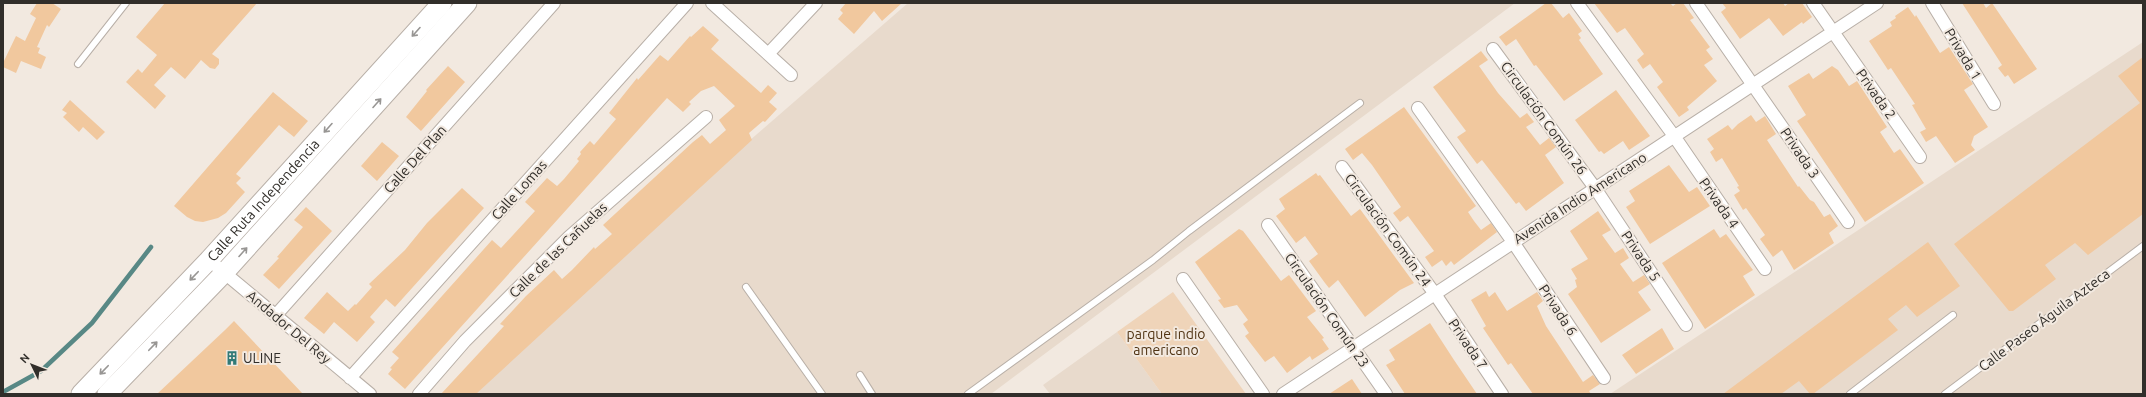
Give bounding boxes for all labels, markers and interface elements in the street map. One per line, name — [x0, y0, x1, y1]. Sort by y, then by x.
street label: Privada 1 — [1941, 25, 1985, 83]
one-way arrow — [411, 27, 421, 37]
street label: Circulación Común 26 — [1498, 58, 1590, 178]
street label: Privada 2 — [1853, 66, 1899, 122]
one-way arrow — [372, 99, 381, 109]
street label: Calle Del Plan — [380, 122, 450, 196]
one-way arrow — [324, 123, 333, 133]
street label: Privada 3 — [1777, 125, 1823, 181]
street label: Calle Ruta Independencia — [204, 136, 323, 265]
street label: Avenida Indio Americano — [1510, 149, 1650, 247]
street label: Calle Lomas — [488, 157, 550, 223]
street label: Circulación Común 24 — [1342, 170, 1434, 290]
street label: Privada 4 — [1696, 175, 1742, 231]
street label: Calle de las Cañuelas — [506, 199, 610, 301]
street label: Privada 5 — [1618, 228, 1664, 284]
one-way arrow — [238, 247, 248, 257]
street label: Circulación Común 23 — [1281, 250, 1373, 370]
street label: Calle Paseo Águila Azteca — [1975, 265, 2113, 375]
one-way arrow — [189, 271, 199, 281]
street label: Privada 6 — [1536, 282, 1580, 339]
street label: Andador Del Rey — [244, 287, 335, 367]
street label: Privada 7 — [1445, 316, 1491, 372]
park label: parque indio americano — [1127, 326, 1205, 358]
one-way arrow — [148, 341, 158, 351]
north arrow — [12, 345, 52, 385]
building icon: ULINE — [224, 350, 240, 366]
place label: ULINE — [243, 350, 281, 366]
text: N — [17, 351, 32, 365]
one-way arrow — [99, 365, 109, 375]

